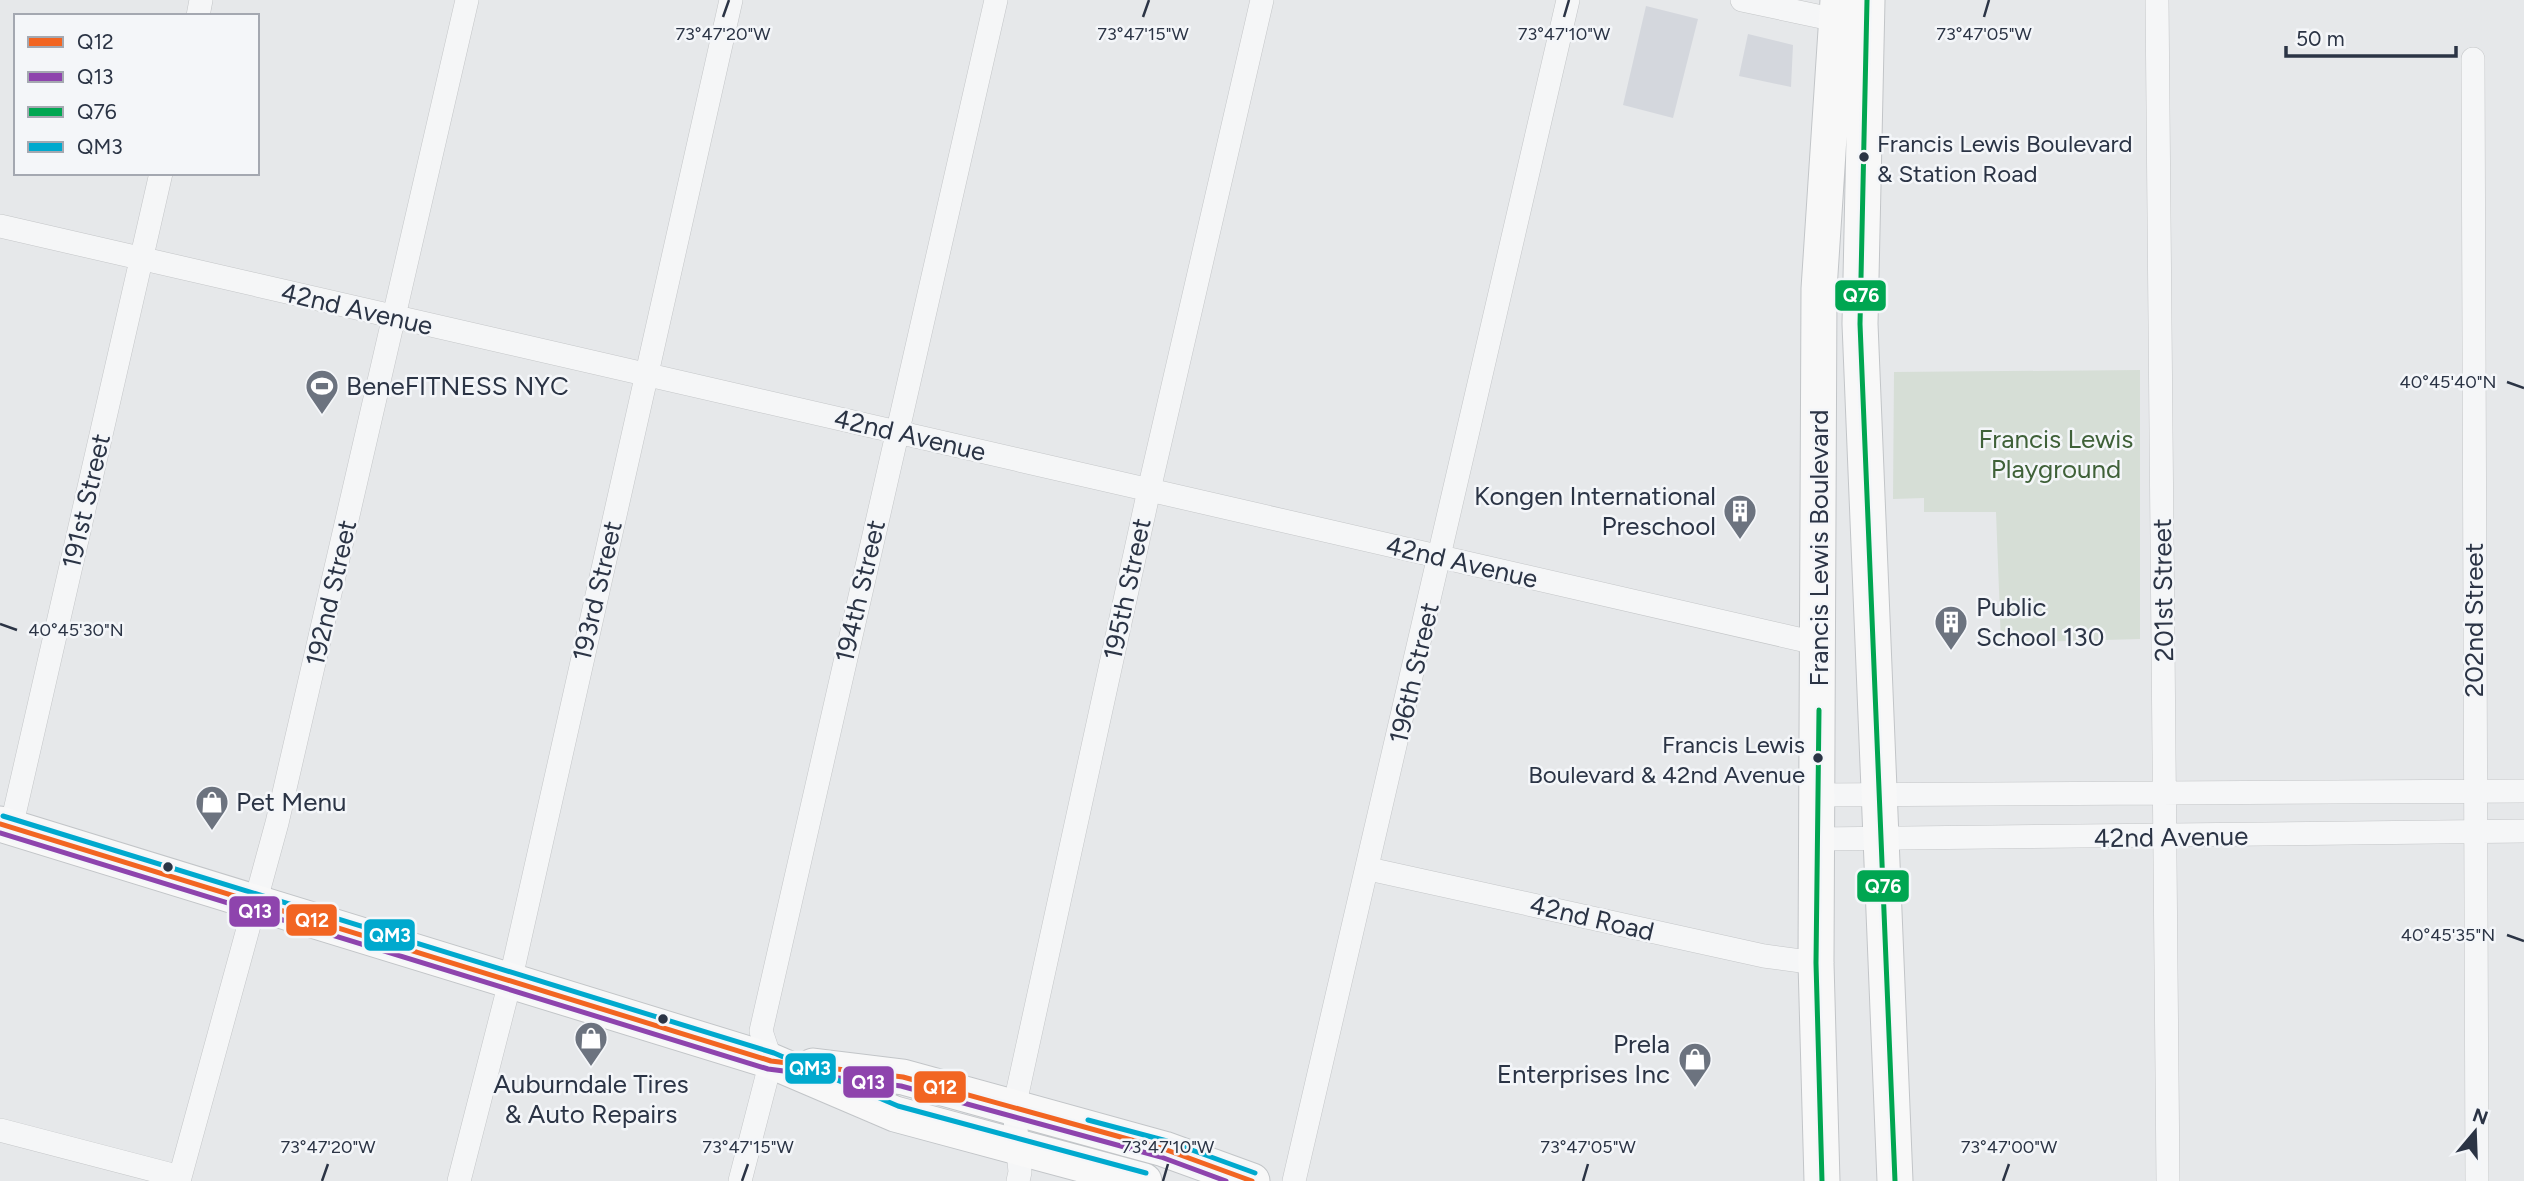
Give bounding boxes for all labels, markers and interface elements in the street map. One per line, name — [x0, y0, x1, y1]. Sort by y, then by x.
legend — [14, 14, 259, 175]
scale bar — [2286, 14, 2456, 58]
text: 73°47'20"W — [675, 23, 771, 45]
text: 73°47'15"W — [1097, 23, 1189, 45]
text: 73°47'10"W — [1518, 23, 1611, 45]
text: 73°47'05"W — [1936, 23, 2032, 45]
text: 50 m — [2296, 26, 2345, 51]
text: Q12 — [77, 29, 114, 54]
text: Q13 — [77, 64, 113, 89]
text: Q76 — [77, 99, 117, 124]
place label: Francis Lewis Boulevard & Station Road — [1877, 129, 2133, 188]
text: QM3 — [77, 134, 123, 159]
marker: Francis Lewis Boulevard & Station Road — [1857, 150, 1871, 164]
street label: 42nd Avenue — [278, 276, 436, 342]
line badge: Q76 — [1834, 279, 1887, 312]
text: Q76 — [1843, 284, 1879, 307]
sports icon: BeneFITNESS NYC — [303, 367, 341, 416]
place label: BeneFITNESS NYC — [346, 370, 569, 402]
text: 40°45'40"N — [2400, 371, 2496, 393]
street label: 42nd Avenue — [831, 402, 989, 468]
street label: Francis Lewis Boulevard — [1803, 410, 1835, 686]
park label: Francis Lewis Playground — [1979, 423, 2133, 485]
street label: 191st Street — [55, 430, 117, 572]
place label: Kongen International Preschool — [1474, 480, 1716, 542]
building icon: Kongen International Preschool — [1721, 492, 1759, 541]
street label: 195th Street — [1096, 515, 1158, 663]
street label: 192nd Street — [299, 517, 363, 669]
street label: 194th Street — [828, 517, 892, 665]
street label: 193rd Street — [565, 518, 629, 664]
street label: 201st Street — [2146, 518, 2180, 662]
street label: 42nd Avenue — [1383, 529, 1541, 595]
street label: 202nd Street — [2458, 542, 2490, 697]
place label: Public School 130 — [1976, 591, 2104, 653]
street label: 196th Street — [1382, 599, 1446, 747]
building icon: Public School 130 — [1932, 603, 1970, 652]
text: 40°45'30"N — [28, 619, 124, 641]
place label: Francis Lewis Boulevard & 42nd Avenue — [1528, 730, 1805, 789]
marker: Francis Lewis Boulevard & 42nd Avenue — [1811, 751, 1825, 765]
shop icon: Pet Menu — [193, 783, 231, 832]
place label: Pet Menu — [236, 786, 346, 818]
street label: 42nd Avenue — [2093, 820, 2249, 854]
unlabelled marker — [161, 860, 175, 874]
line badge: Q76 — [1856, 869, 1910, 903]
text: Q76 — [1865, 875, 1901, 898]
street label: 42nd Road — [1527, 888, 1657, 948]
line badge: Q13 — [228, 895, 281, 928]
text: Q13 — [238, 900, 272, 923]
line badge: Q12 — [285, 903, 338, 937]
text: Q12 — [295, 909, 329, 932]
line badge: QM3 — [363, 918, 416, 952]
text: QM3 — [369, 924, 411, 947]
text: 40°45'35"N — [2401, 924, 2495, 946]
unlabelled marker — [656, 1012, 670, 1026]
shop icon: Auburndale Tires & Auto Repairs — [572, 1019, 610, 1068]
place label: Prela Enterprises Inc — [1497, 1028, 1670, 1090]
shop icon: Prela Enterprises Inc — [1676, 1040, 1714, 1089]
line badge: QM3 — [784, 1052, 837, 1085]
text: QM3 — [789, 1057, 831, 1080]
line badge: Q13 — [842, 1065, 895, 1099]
place label: Auburndale Tires & Auto Repairs — [493, 1068, 689, 1130]
line badge: Q12 — [913, 1070, 967, 1104]
text: Q13 — [851, 1071, 885, 1094]
text: Q12 — [923, 1076, 957, 1099]
north arrow — [2440, 1097, 2510, 1167]
text: N — [2470, 1103, 2491, 1130]
text: 73°47'20"W — [280, 1136, 376, 1158]
text: 73°47'15"W — [702, 1136, 794, 1158]
text: 73°47'10"W — [1122, 1136, 1215, 1158]
text: 73°47'05"W — [1540, 1136, 1636, 1158]
text: 73°47'00"W — [1961, 1136, 2058, 1158]

